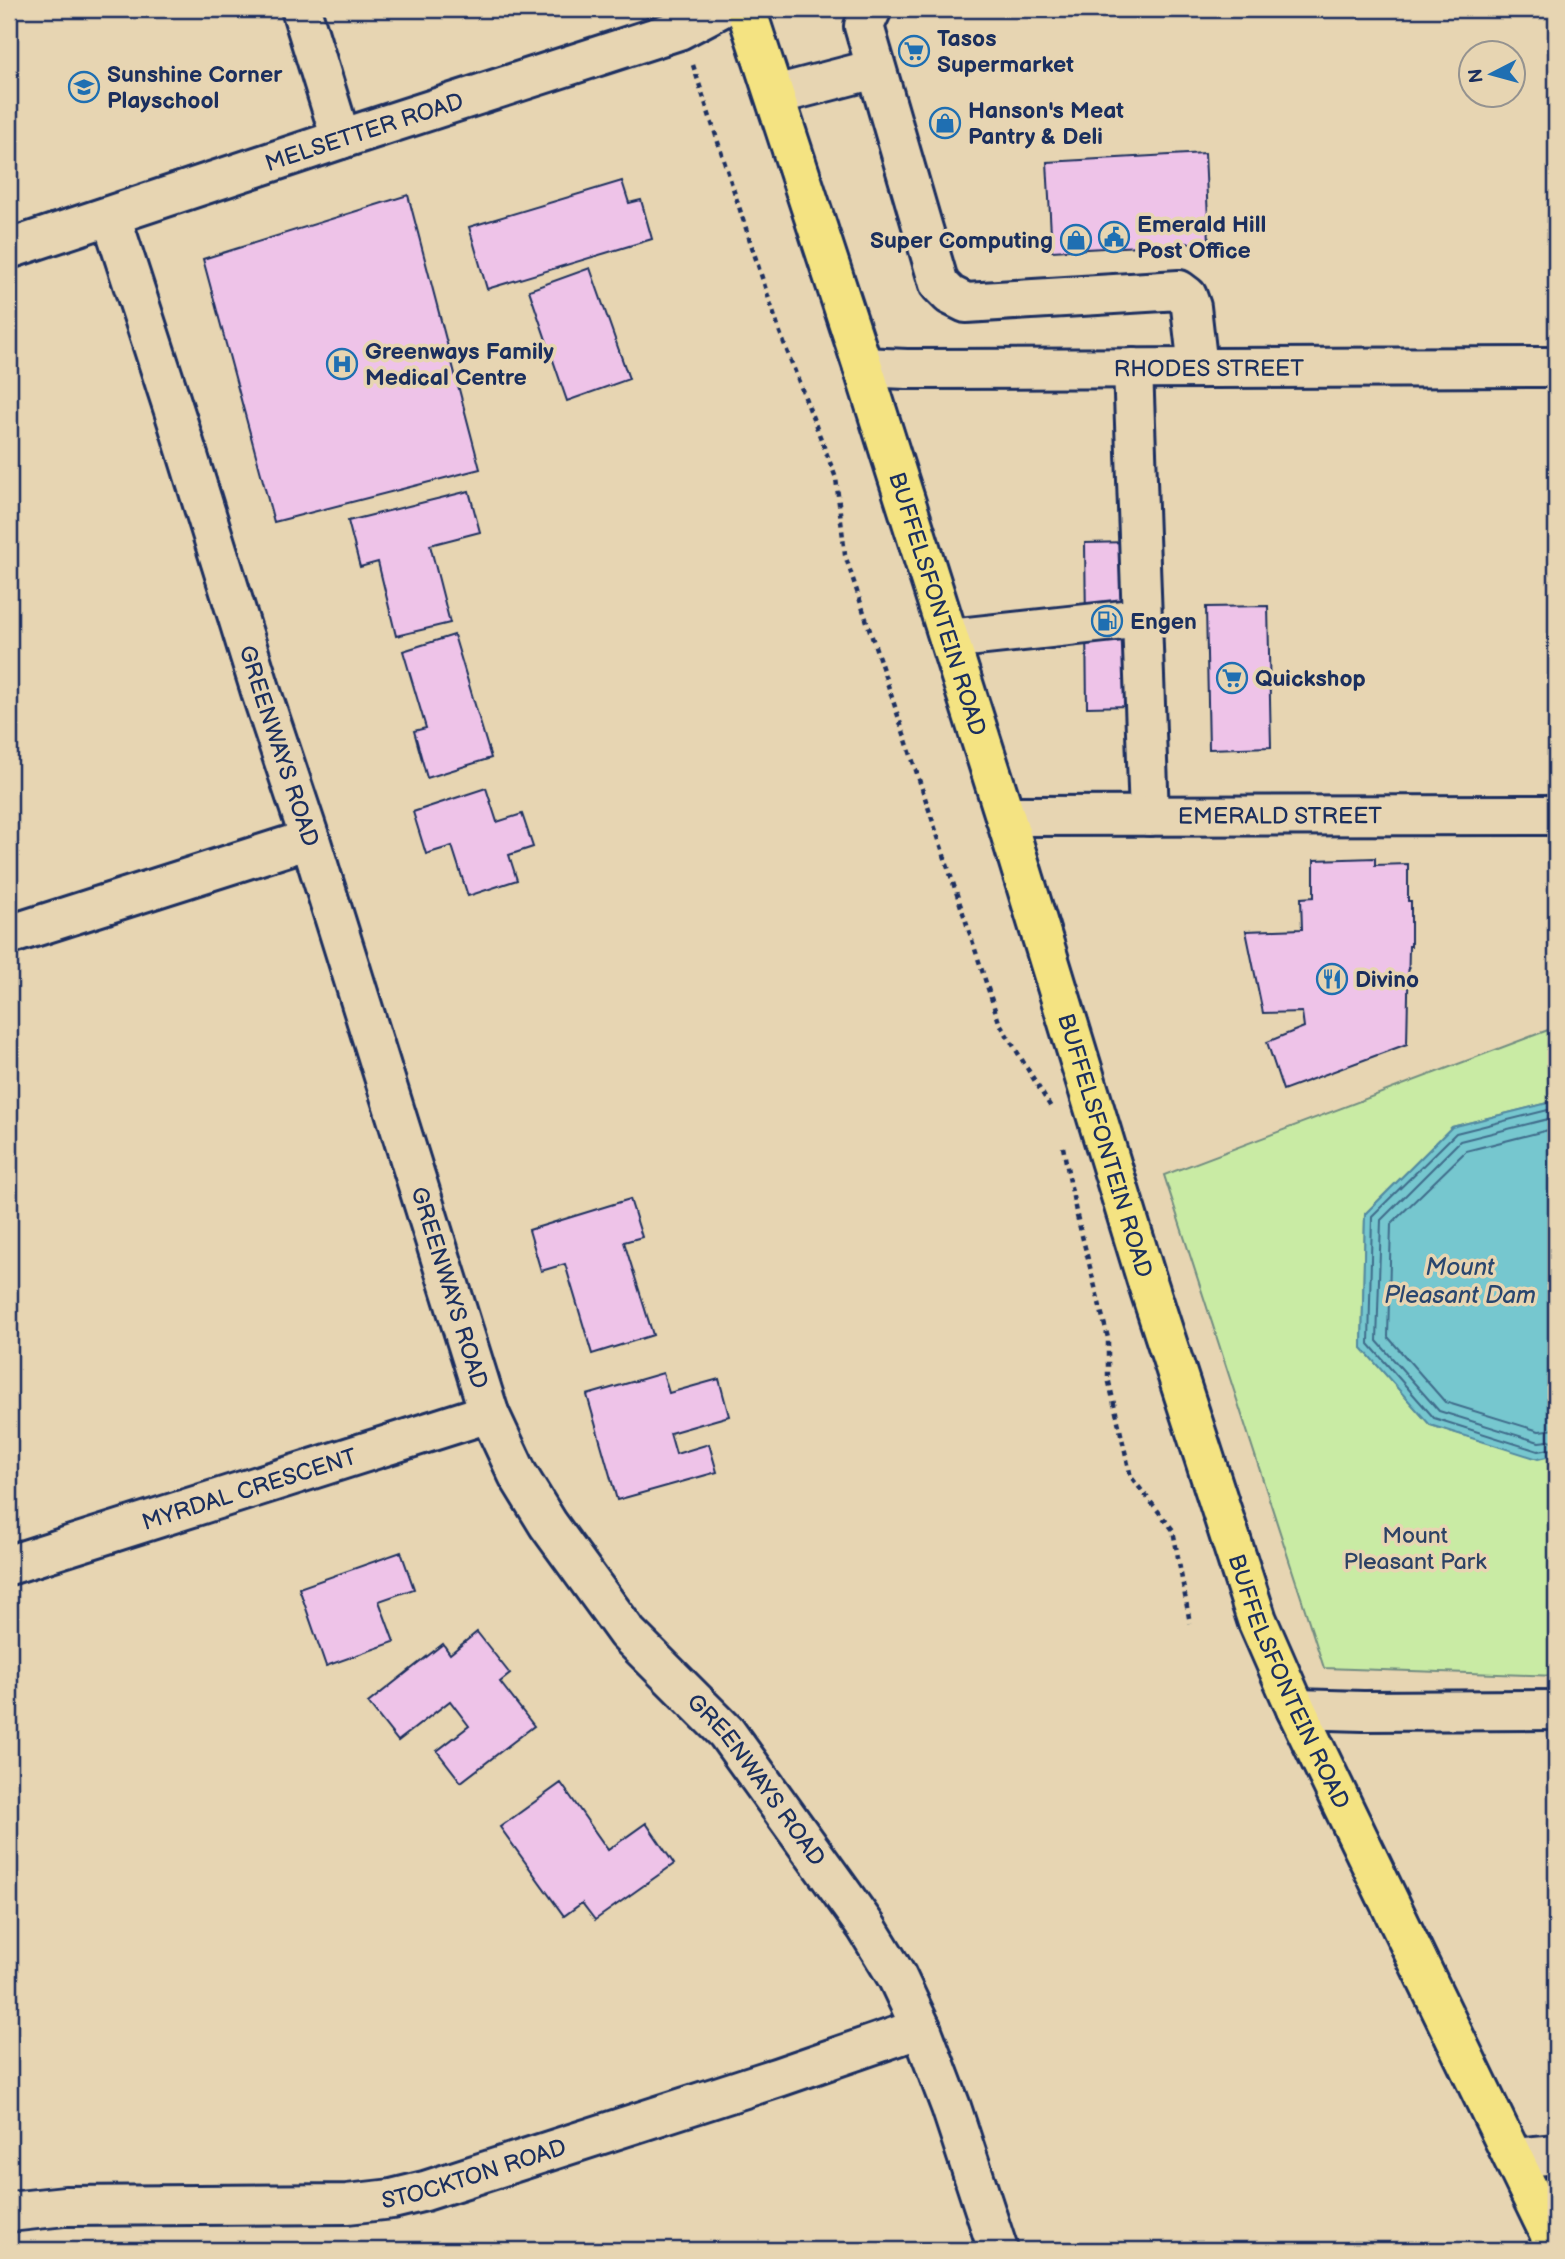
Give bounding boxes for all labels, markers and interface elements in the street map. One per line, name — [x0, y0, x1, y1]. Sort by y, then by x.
place label: Tasos Supermarket — [937, 25, 1074, 79]
supermarket icon: Tasos Supermarket — [897, 34, 931, 68]
north arrow — [1456, 38, 1526, 108]
place label: Sunshine Corner Playschool — [107, 61, 283, 115]
text: N — [1464, 67, 1489, 84]
school or university icon: Sunshine Corner Playschool — [67, 70, 101, 104]
street label: MELSETTER ROAD — [262, 87, 467, 178]
place label: Hanson's Meat Pantry & Deli — [968, 97, 1124, 151]
shop icon: Hanson's Meat Pantry & Deli — [928, 106, 962, 140]
place label: Emerald Hill Post Office — [1137, 211, 1266, 265]
public building icon: Emerald Hill Post Office — [1097, 220, 1131, 254]
shop icon: Super Computing — [1059, 223, 1093, 257]
place label: Super Computing — [870, 227, 1053, 255]
place label: Greenways Family Medical Centre — [365, 338, 554, 392]
hospital icon: Greenways Family Medical Centre — [325, 347, 359, 381]
street label: RHODES STREET — [1114, 355, 1304, 383]
street label: BUFFELSFONTEIN ROAD — [882, 469, 992, 739]
fuel station icon: Engen — [1090, 604, 1124, 638]
place label: Engen — [1130, 608, 1197, 636]
street label: GREENWAYS ROAD — [233, 642, 325, 850]
supermarket icon: Quickshop — [1215, 661, 1249, 695]
place label: Quickshop — [1255, 665, 1366, 693]
street label: EMERALD STREET — [1178, 802, 1382, 831]
restaurant icon: Divino — [1315, 962, 1349, 996]
place label: Divino — [1355, 966, 1419, 994]
street label: BUFFELSFONTEIN ROAD — [1051, 1010, 1158, 1281]
street label: GREENWAYS ROAD — [404, 1183, 494, 1392]
water label: Mount Pleasant Dam — [1384, 1253, 1536, 1310]
street label: MYRDAL CRESCENT — [139, 1443, 361, 1537]
park label: Mount Pleasant Park — [1344, 1522, 1487, 1576]
street label: BUFFELSFONTEIN ROAD — [1222, 1551, 1355, 1814]
street label: GREENWAYS ROAD — [681, 1688, 831, 1872]
street label: STOCKTON ROAD — [380, 2133, 570, 2215]

